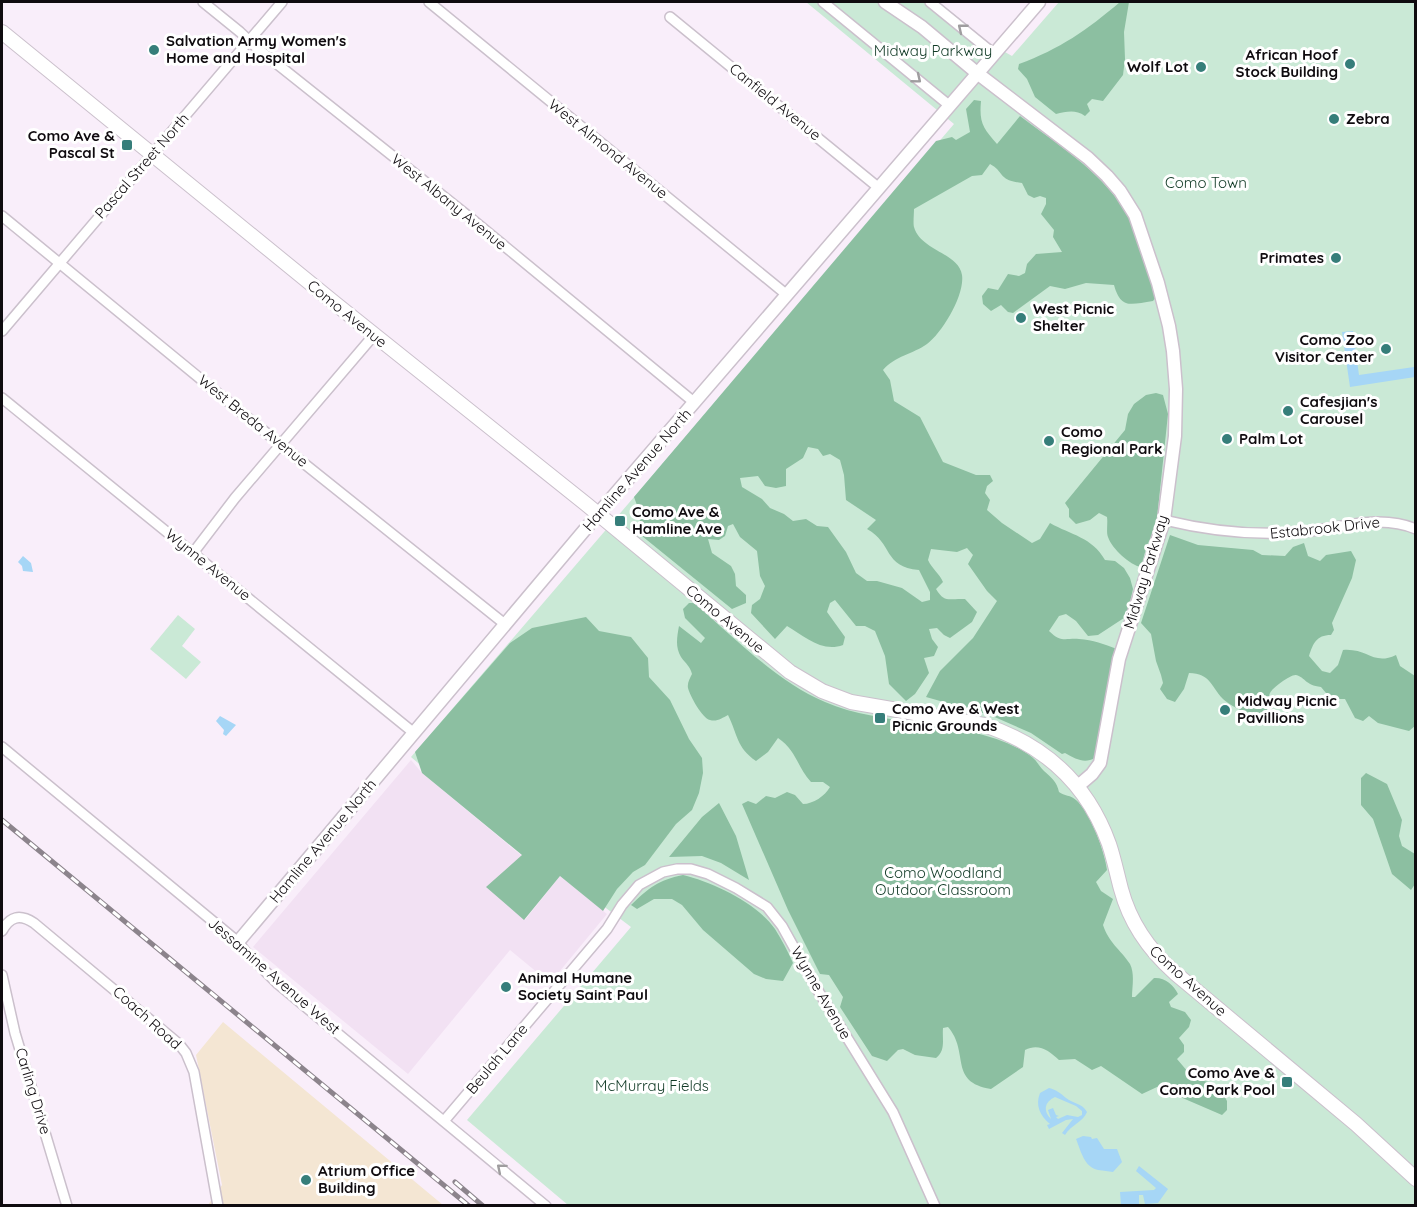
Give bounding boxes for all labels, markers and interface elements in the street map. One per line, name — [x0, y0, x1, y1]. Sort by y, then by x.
one-way arrow — [958, 24, 969, 35]
place label: Salvation Army Women's Home and Hospital — [166, 31, 346, 67]
park label: Midway Parkway — [874, 41, 992, 60]
marker: Salvation Army Women's Home and Hospital — [147, 43, 161, 57]
place label: African Hoof Stock Building — [1236, 45, 1338, 81]
place label: Wolf Lot — [1127, 57, 1189, 76]
marker: African Hoof Stock Building — [1343, 57, 1357, 71]
street label: Canfield Avenue — [726, 59, 825, 144]
marker: Wolf Lot — [1194, 60, 1208, 74]
one-way arrow — [910, 71, 921, 82]
street label: West Almond Avenue — [545, 95, 672, 203]
street label: Pascal Street North — [91, 109, 193, 222]
place label: Zebra — [1346, 109, 1390, 128]
marker: Zebra — [1327, 112, 1341, 126]
place label: Como Ave & Pascal St — [28, 126, 115, 162]
marker: Como Ave & Pascal St — [120, 138, 134, 152]
street label: West Albany Avenue — [388, 149, 511, 254]
park label: Como Town — [1165, 173, 1247, 192]
place label: Primates — [1260, 248, 1324, 267]
marker: Primates — [1329, 251, 1343, 265]
street label: Como Avenue — [304, 276, 391, 352]
place label: West Picnic Shelter — [1033, 299, 1114, 335]
marker: West Picnic Shelter — [1014, 311, 1028, 325]
place label: Como Zoo Visitor Center — [1275, 330, 1374, 366]
marker: Como Zoo Visitor Center — [1379, 342, 1393, 356]
street label: West Breda Avenue — [194, 370, 312, 471]
place label: Cafesjian's Carousel — [1300, 392, 1377, 428]
street label: Hamline Avenue North — [578, 404, 695, 535]
marker: Cafesjian's Carousel — [1281, 404, 1295, 418]
place label: Como Regional Park — [1061, 422, 1163, 458]
place label: Palm Lot — [1239, 429, 1303, 448]
marker: Palm Lot — [1220, 432, 1234, 446]
marker: Como Regional Park — [1042, 434, 1056, 448]
place label: Como Ave & Hamline Ave — [632, 502, 722, 538]
street label: Midway Parkway — [1119, 512, 1172, 631]
street label: Estabrook Drive — [1269, 512, 1381, 543]
marker: Como Ave & Hamline Ave — [613, 514, 627, 528]
street label: Wynne Avenue — [162, 524, 255, 605]
street label: Como Avenue — [682, 580, 769, 657]
place label: Midway Picnic Pavillions — [1237, 691, 1337, 727]
place label: Como Ave & West Picnic Grounds — [892, 699, 1020, 735]
marker: Midway Picnic Pavillions — [1218, 703, 1232, 717]
marker: Como Ave & West Picnic Grounds — [873, 711, 887, 725]
street label: Hamline Avenue North — [265, 775, 380, 907]
park label: Como Woodland Outdoor Classroom — [875, 863, 1011, 899]
street label: Jessamine Avenue West — [204, 913, 344, 1038]
street label: Como Avenue — [1146, 941, 1231, 1020]
street label: Wynne Avenue — [787, 943, 856, 1043]
place label: Animal Humane Society Saint Paul — [518, 968, 648, 1004]
marker: Animal Humane Society Saint Paul — [499, 980, 513, 994]
street label: Coach Road — [109, 982, 185, 1053]
street label: Beulah Lane — [462, 1020, 532, 1098]
street label: Carling Drive — [11, 1045, 56, 1136]
place label: Como Ave & Como Park Pool — [1160, 1063, 1275, 1099]
marker: Como Ave & Como Park Pool — [1280, 1075, 1294, 1089]
park label: McMurray Fields — [595, 1076, 709, 1095]
place label: Atrium Office Building — [318, 1161, 415, 1197]
one-way arrow — [497, 1164, 508, 1175]
marker: Atrium Office Building — [299, 1173, 313, 1187]

